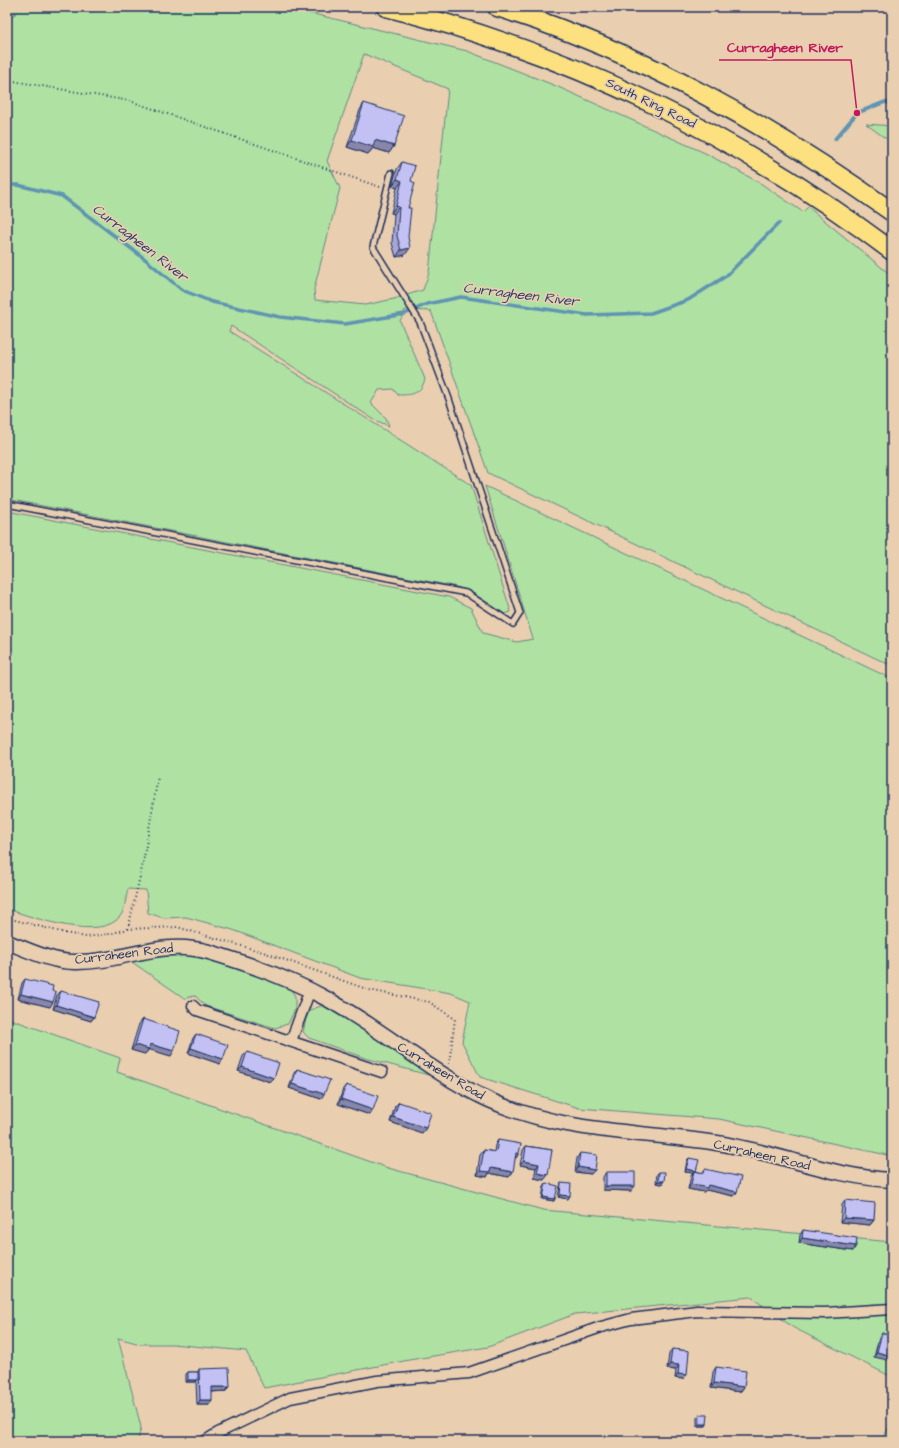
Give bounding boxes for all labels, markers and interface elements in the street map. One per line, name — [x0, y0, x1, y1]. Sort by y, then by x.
callout: Curragheen River — [719, 34, 851, 60]
text: Curragheen River — [727, 38, 843, 59]
street label: South Ring Road — [602, 73, 700, 134]
water label: Curragheen River — [88, 199, 193, 287]
water label: Curragheen River — [462, 278, 581, 312]
street label: Curraheen Road — [74, 939, 174, 969]
street label: Curraheen Road — [394, 1038, 488, 1104]
street label: Curraheen Road — [712, 1135, 812, 1175]

